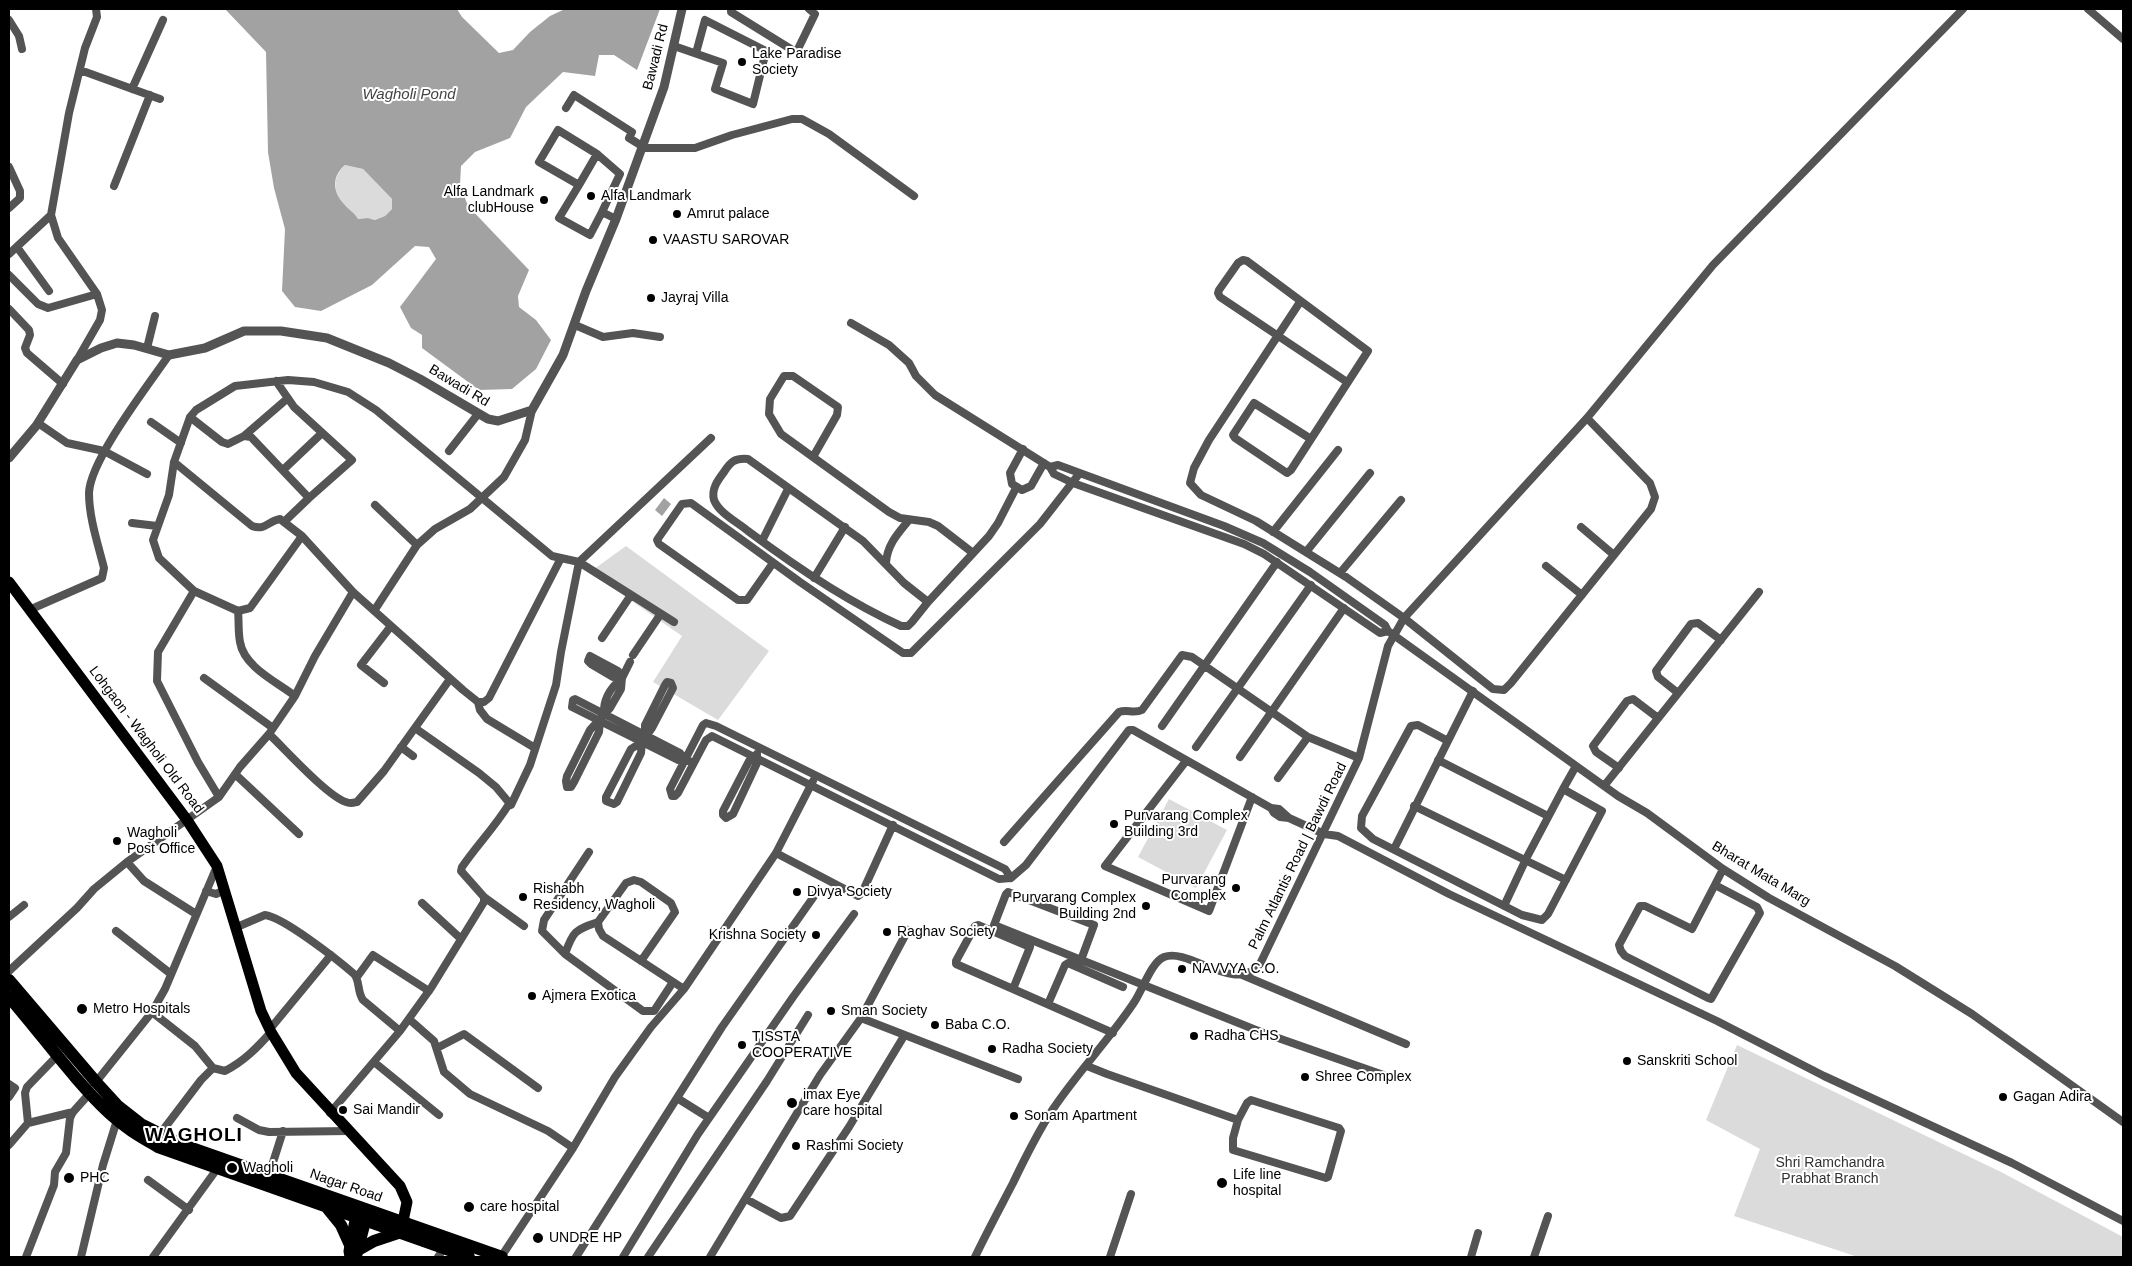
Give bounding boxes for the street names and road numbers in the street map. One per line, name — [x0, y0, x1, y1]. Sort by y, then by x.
street label: Bawadi Rd — [640, 22, 672, 92]
street label: Bawadi Rd — [426, 361, 492, 411]
street label: Lohgaon - Wagholi Old Road — [85, 663, 207, 817]
street label: Palm Atlantis Road | Bawdi Road — [1245, 760, 1351, 952]
street label: Bharat Mata Marg — [1709, 838, 1813, 910]
street label: Nagar Road — [308, 1166, 384, 1206]

